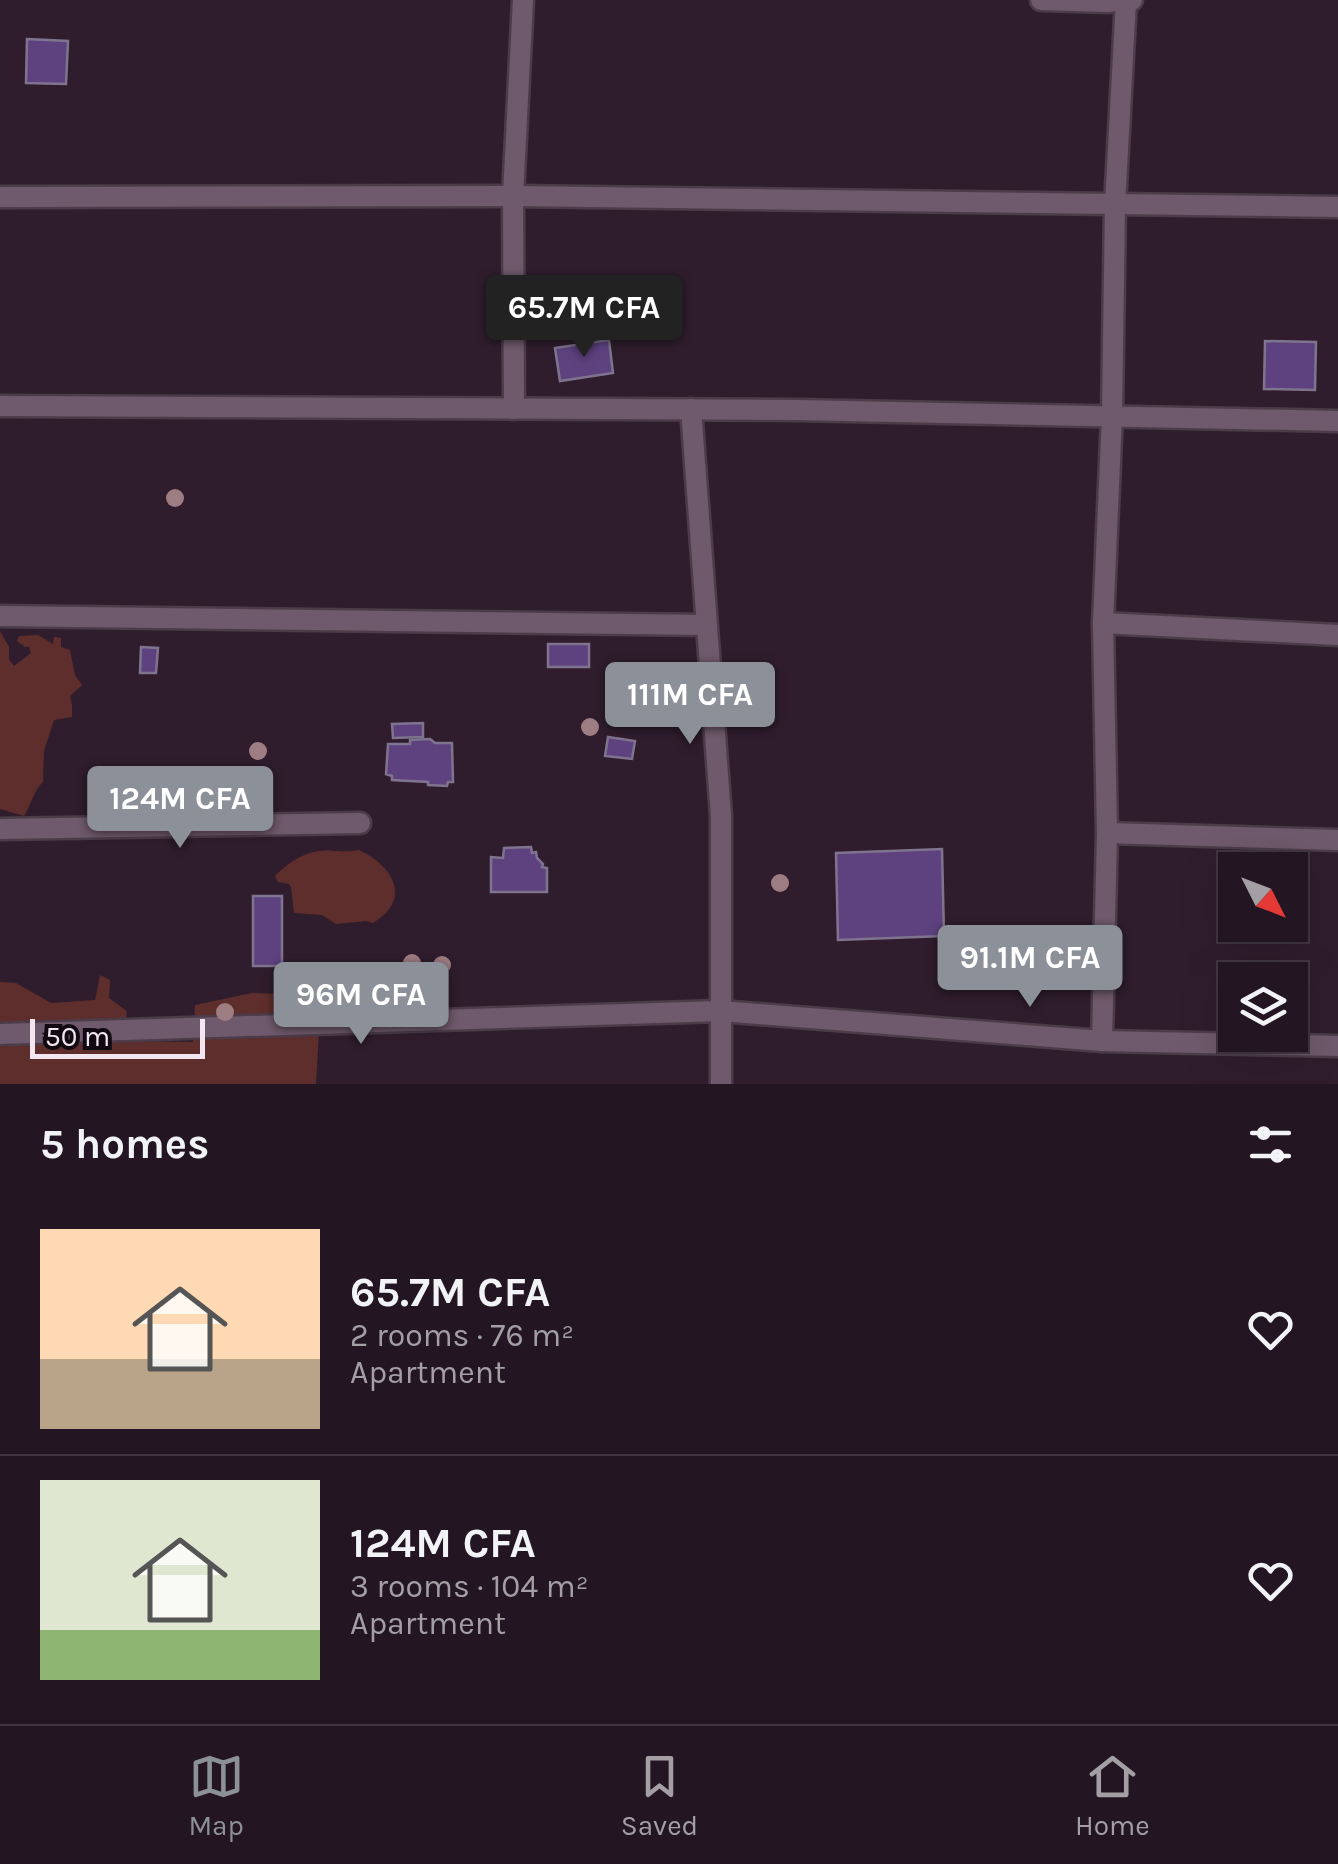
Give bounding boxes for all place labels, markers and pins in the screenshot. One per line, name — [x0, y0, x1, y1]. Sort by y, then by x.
pin: 65.7M CFA — [470, 275, 698, 360]
pin: 111M CFA — [587, 662, 793, 747]
pin: 124M CFA — [77, 766, 283, 851]
pin: 91.1M CFA — [916, 925, 1144, 1010]
pin: 96M CFA — [269, 962, 453, 1047]

